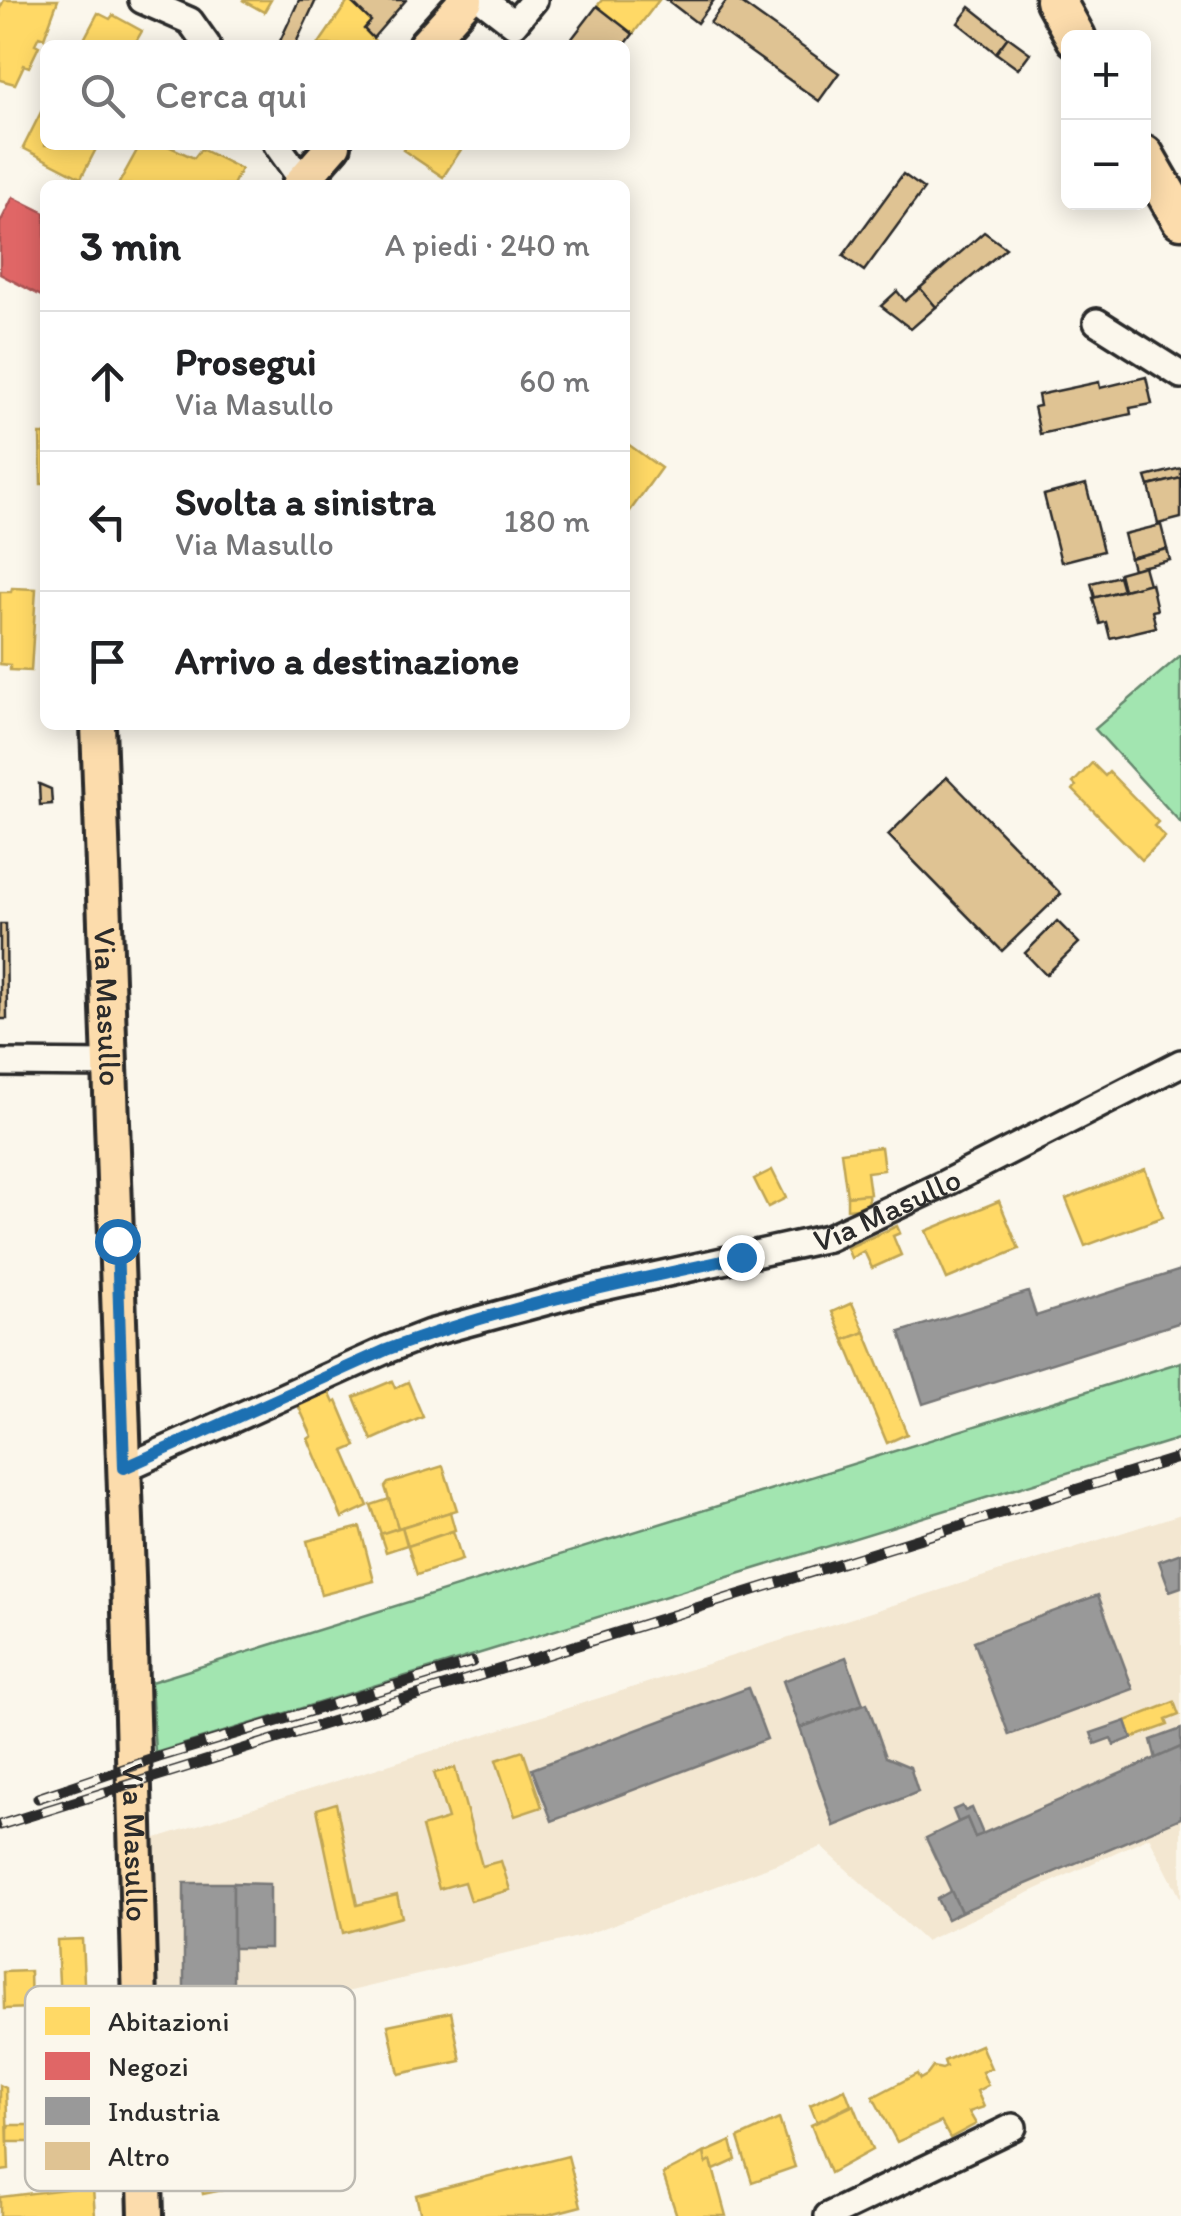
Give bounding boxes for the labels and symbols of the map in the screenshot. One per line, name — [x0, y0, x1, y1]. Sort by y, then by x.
street label: Via Masullo — [86, 927, 130, 1087]
street label: Via Masullo — [810, 1160, 967, 1260]
route start — [95, 1219, 141, 1265]
route end — [719, 1235, 765, 1281]
street label: Via Masullo — [114, 1762, 157, 1922]
legend — [25, 1986, 355, 2191]
text: Abitazioni — [108, 2004, 229, 2038]
text: Negozi — [108, 2049, 189, 2083]
text: Industria — [108, 2094, 221, 2128]
text: Altro — [108, 2139, 170, 2173]

